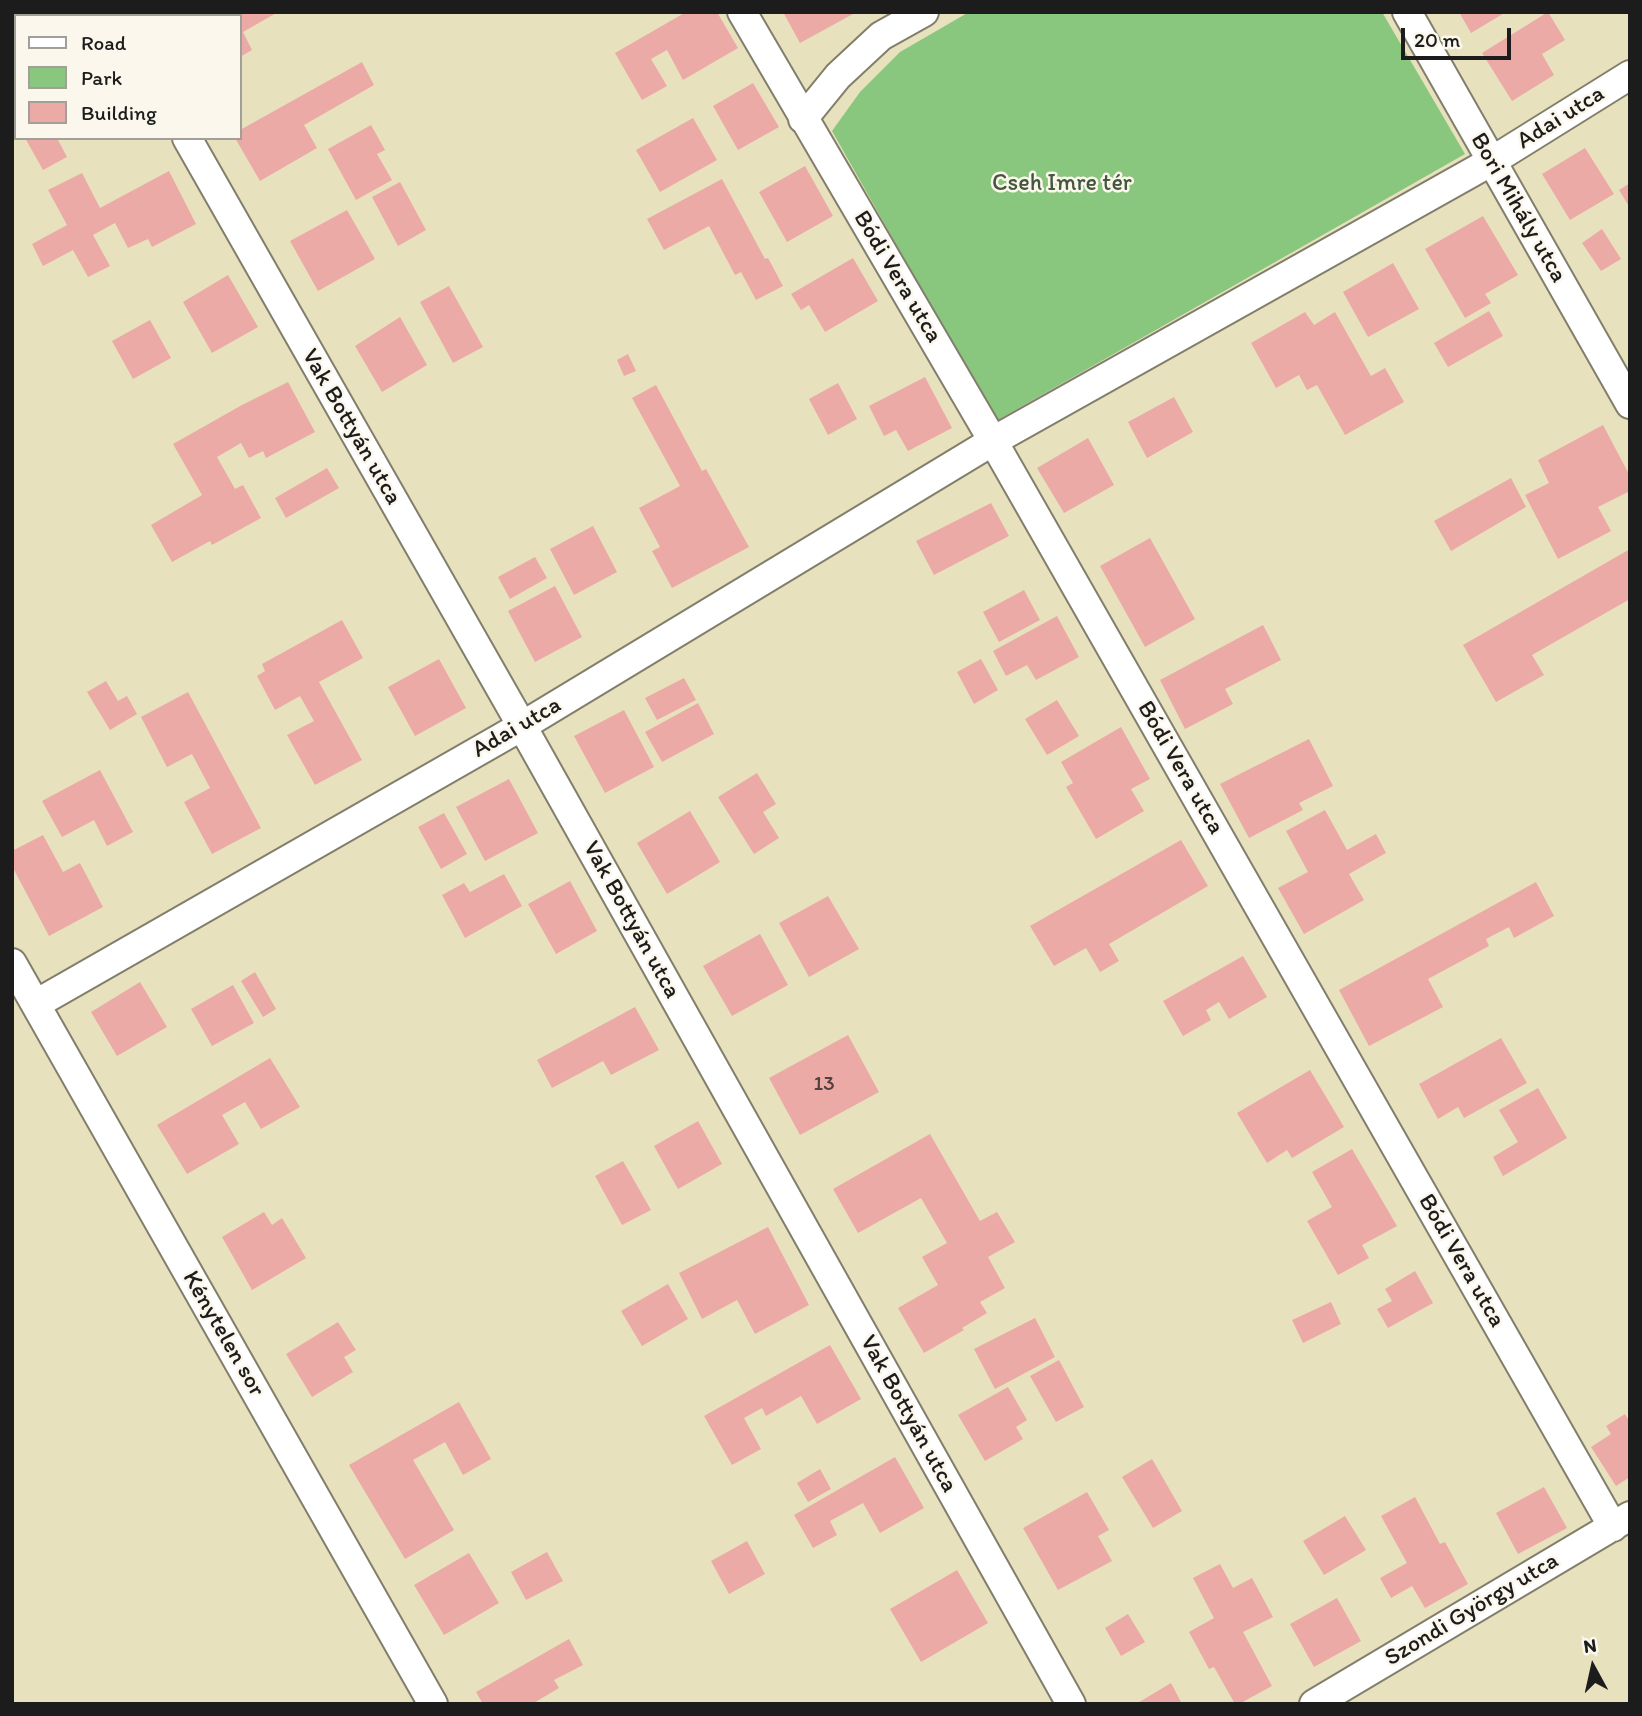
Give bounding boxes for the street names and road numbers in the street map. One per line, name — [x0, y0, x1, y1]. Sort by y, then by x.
street label: Adai utca — [1512, 80, 1610, 156]
street label: Bori Mihály utca — [1464, 128, 1572, 288]
street label: Bódi Vera utca — [846, 206, 948, 348]
street label: Vak Bottyán utca — [295, 344, 407, 510]
street label: Adai utca — [468, 691, 566, 765]
street label: Bódi Vera utca — [1130, 696, 1230, 840]
street label: Vak Bottyán utca — [576, 836, 686, 1004]
street label: Bódi Vera utca — [1411, 1189, 1511, 1333]
street label: Kénytelen sor — [175, 1266, 271, 1402]
street label: Vak Bottyán utca — [853, 1330, 963, 1498]
street label: Szondi György utca — [1380, 1547, 1564, 1673]

